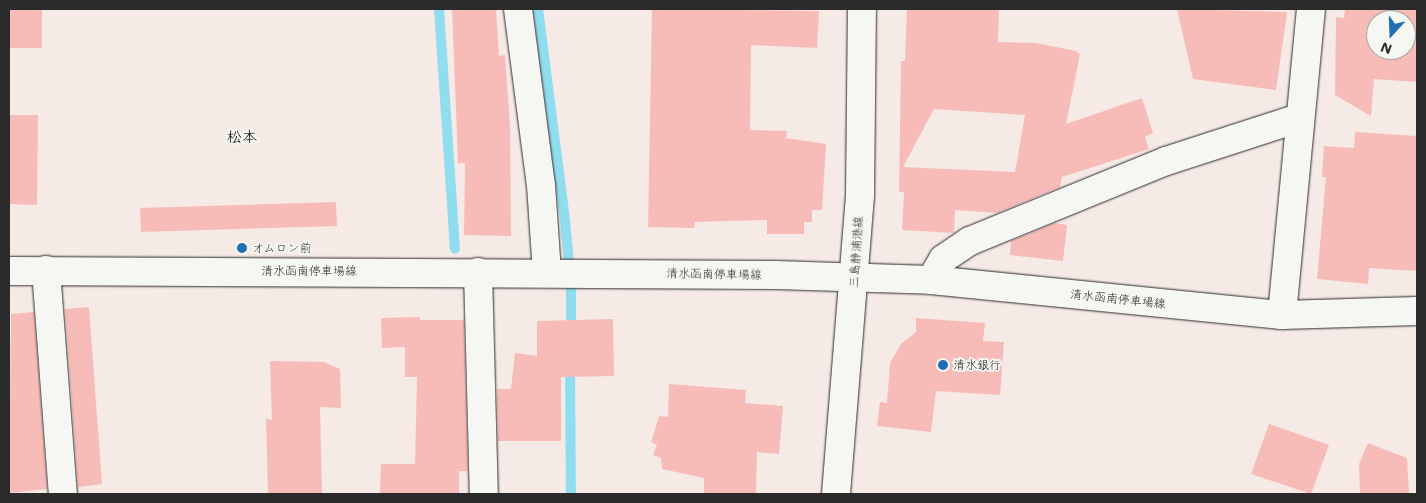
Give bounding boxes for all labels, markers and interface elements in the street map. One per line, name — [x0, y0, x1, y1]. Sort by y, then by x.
north arrow — [1366, 10, 1416, 60]
text: N — [1378, 38, 1394, 59]
district label: 松本 — [227, 128, 257, 146]
street label: 三島静浦港線 — [846, 216, 866, 288]
place label: オムロン前 — [252, 241, 312, 255]
marker: オムロン前 — [236, 242, 248, 254]
street label: 清水函南停車場線 — [261, 264, 357, 278]
street label: 清水函南停車場線 — [666, 266, 762, 282]
street label: 清水函南停車場線 — [1070, 287, 1166, 311]
place label: 清水銀行 — [953, 358, 1001, 372]
marker: 清水銀行 — [937, 359, 949, 371]

